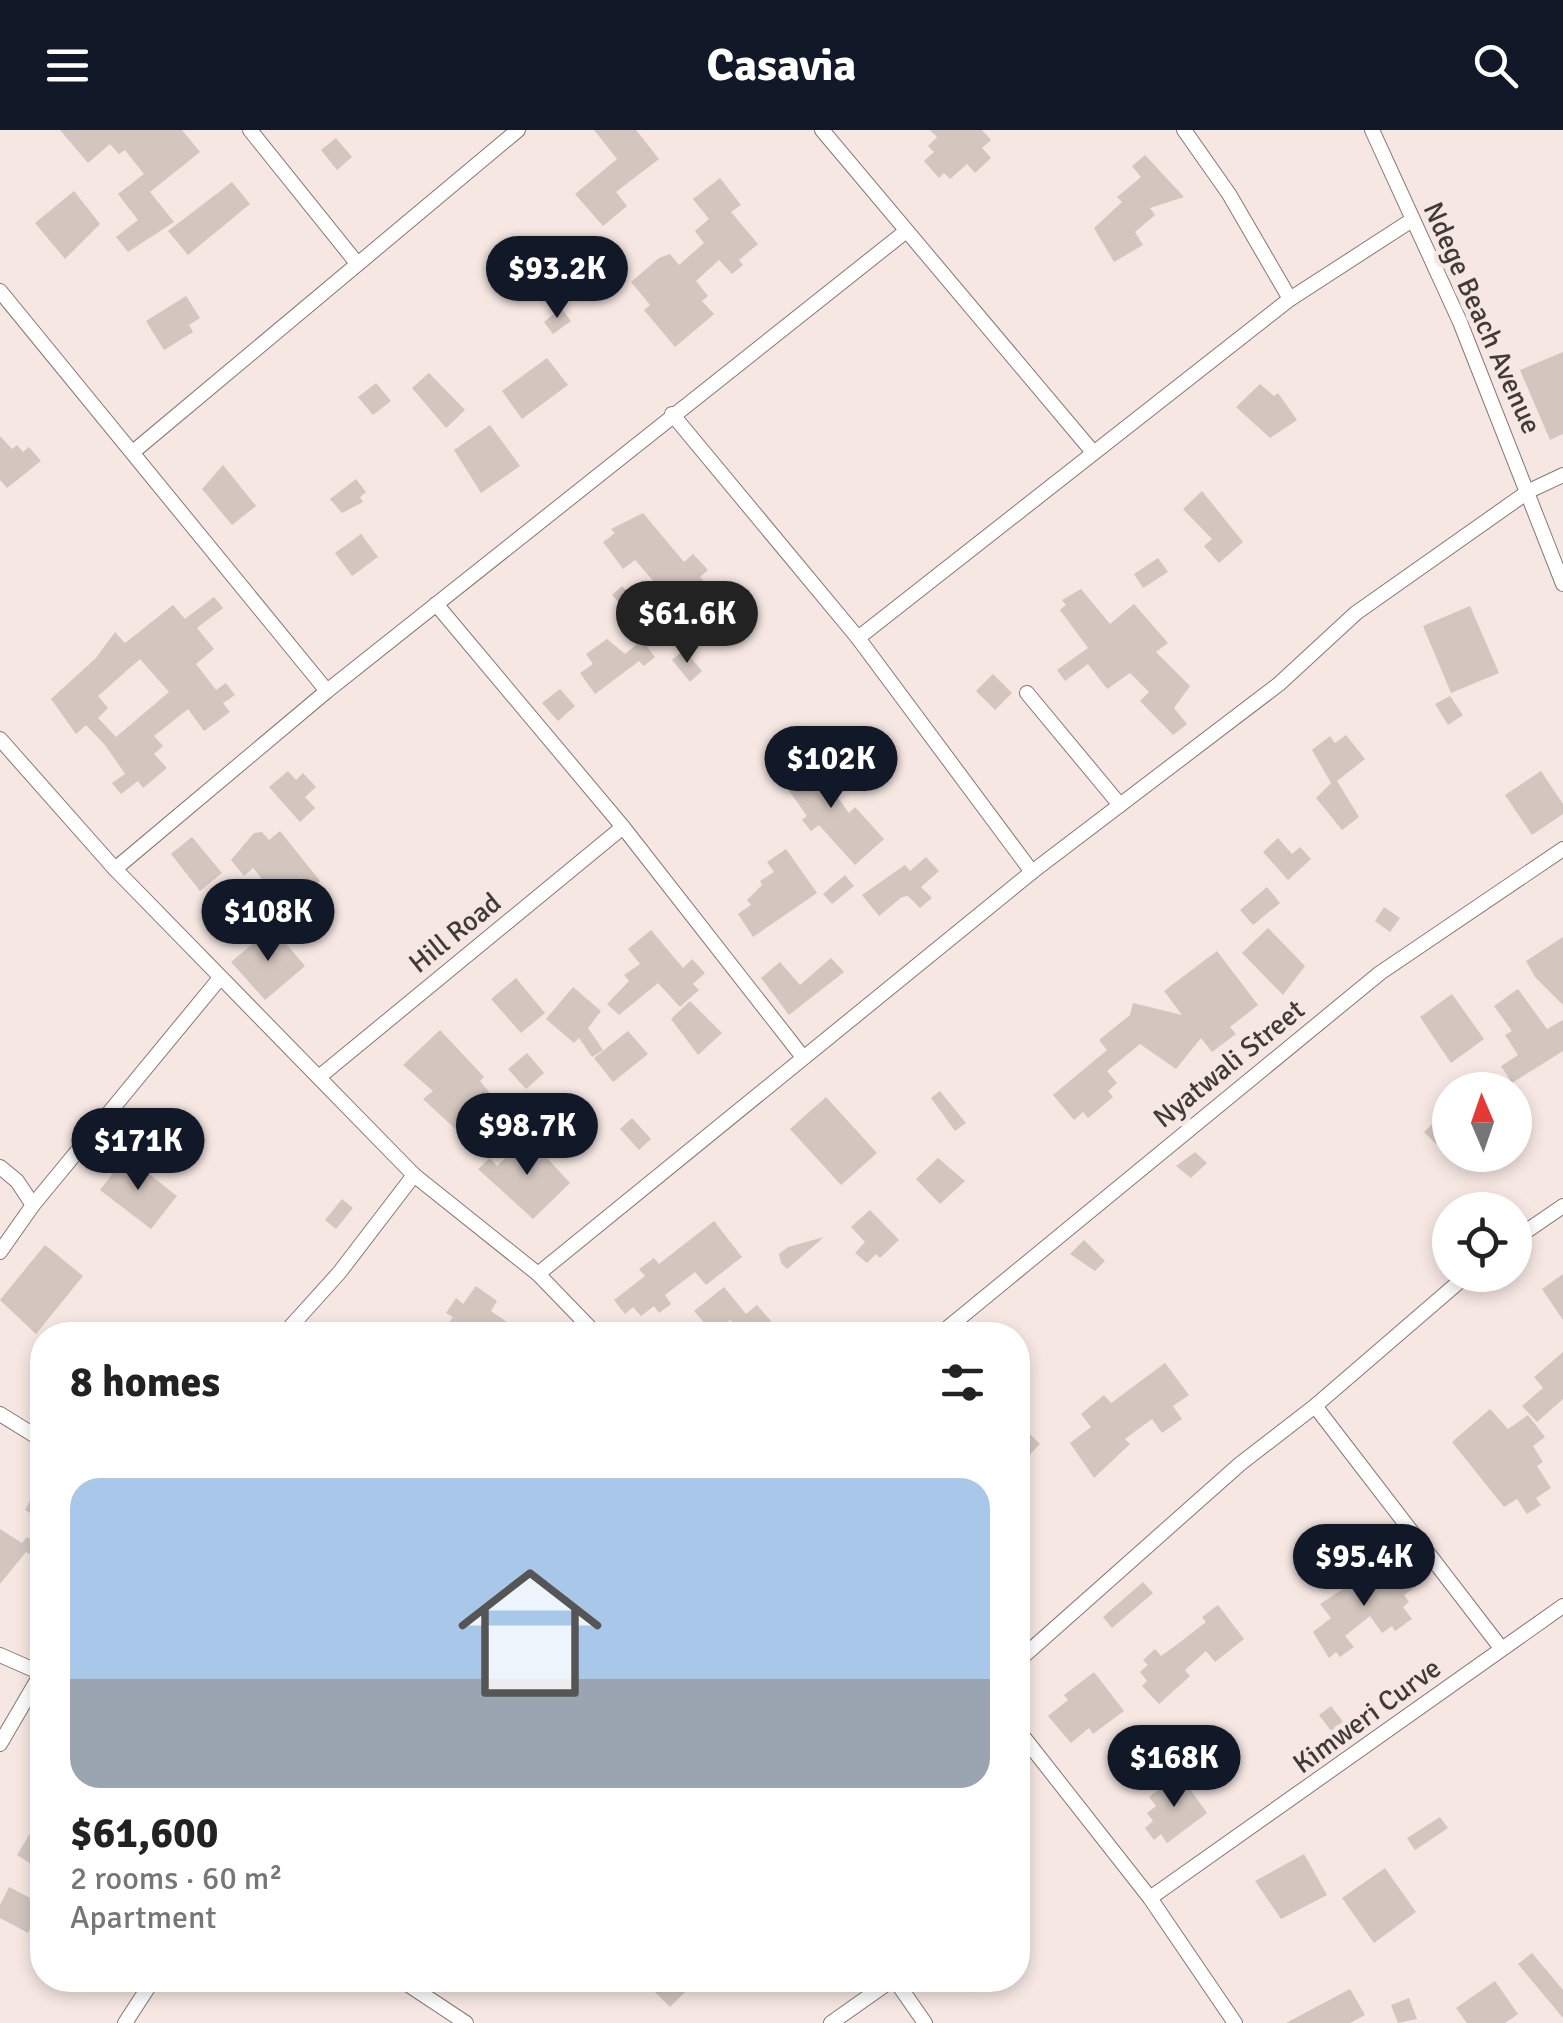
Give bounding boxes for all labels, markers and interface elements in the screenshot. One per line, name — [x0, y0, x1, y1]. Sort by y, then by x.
icon: menu — [40, 38, 95, 93]
text: Casavia — [707, 38, 856, 93]
icon: search — [1468, 38, 1523, 93]
street label: Ndege Beach Avenue — [1416, 197, 1548, 439]
pin: $93.2K — [476, 236, 638, 321]
text: $93.2K — [508, 249, 606, 288]
pin: $61.6K — [606, 581, 768, 666]
text: $61.6K — [638, 594, 736, 633]
pin: $102K — [761, 726, 901, 811]
text: $102K — [787, 739, 875, 778]
pin: $108K — [198, 879, 338, 964]
street label: Hill Road — [402, 886, 508, 980]
text: $108K — [224, 892, 312, 931]
street label: Nyatwali Street — [1147, 993, 1312, 1135]
north arrow — [1432, 1072, 1532, 1172]
map controls — [1432, 1072, 1532, 1292]
pin: $98.7K — [446, 1093, 608, 1178]
text: $98.7K — [478, 1106, 576, 1145]
pin: $171K — [68, 1108, 208, 1193]
text: $171K — [94, 1121, 182, 1160]
button: locate — [1432, 1192, 1532, 1292]
icon: filters — [935, 1355, 990, 1410]
text: 8 homes — [70, 1357, 220, 1408]
pin: $95.4K — [1283, 1524, 1445, 1609]
text: $95.4K — [1315, 1537, 1413, 1576]
icon: home — [440, 1543, 620, 1723]
street label: Kimweri Curve — [1287, 1651, 1447, 1781]
pin: $168K — [1104, 1725, 1244, 1810]
text: $168K — [1130, 1738, 1218, 1777]
text: $61,600 — [70, 1808, 218, 1859]
text: 2 rooms · 60 m² — [70, 1859, 283, 1898]
text: Apartment — [70, 1898, 217, 1937]

